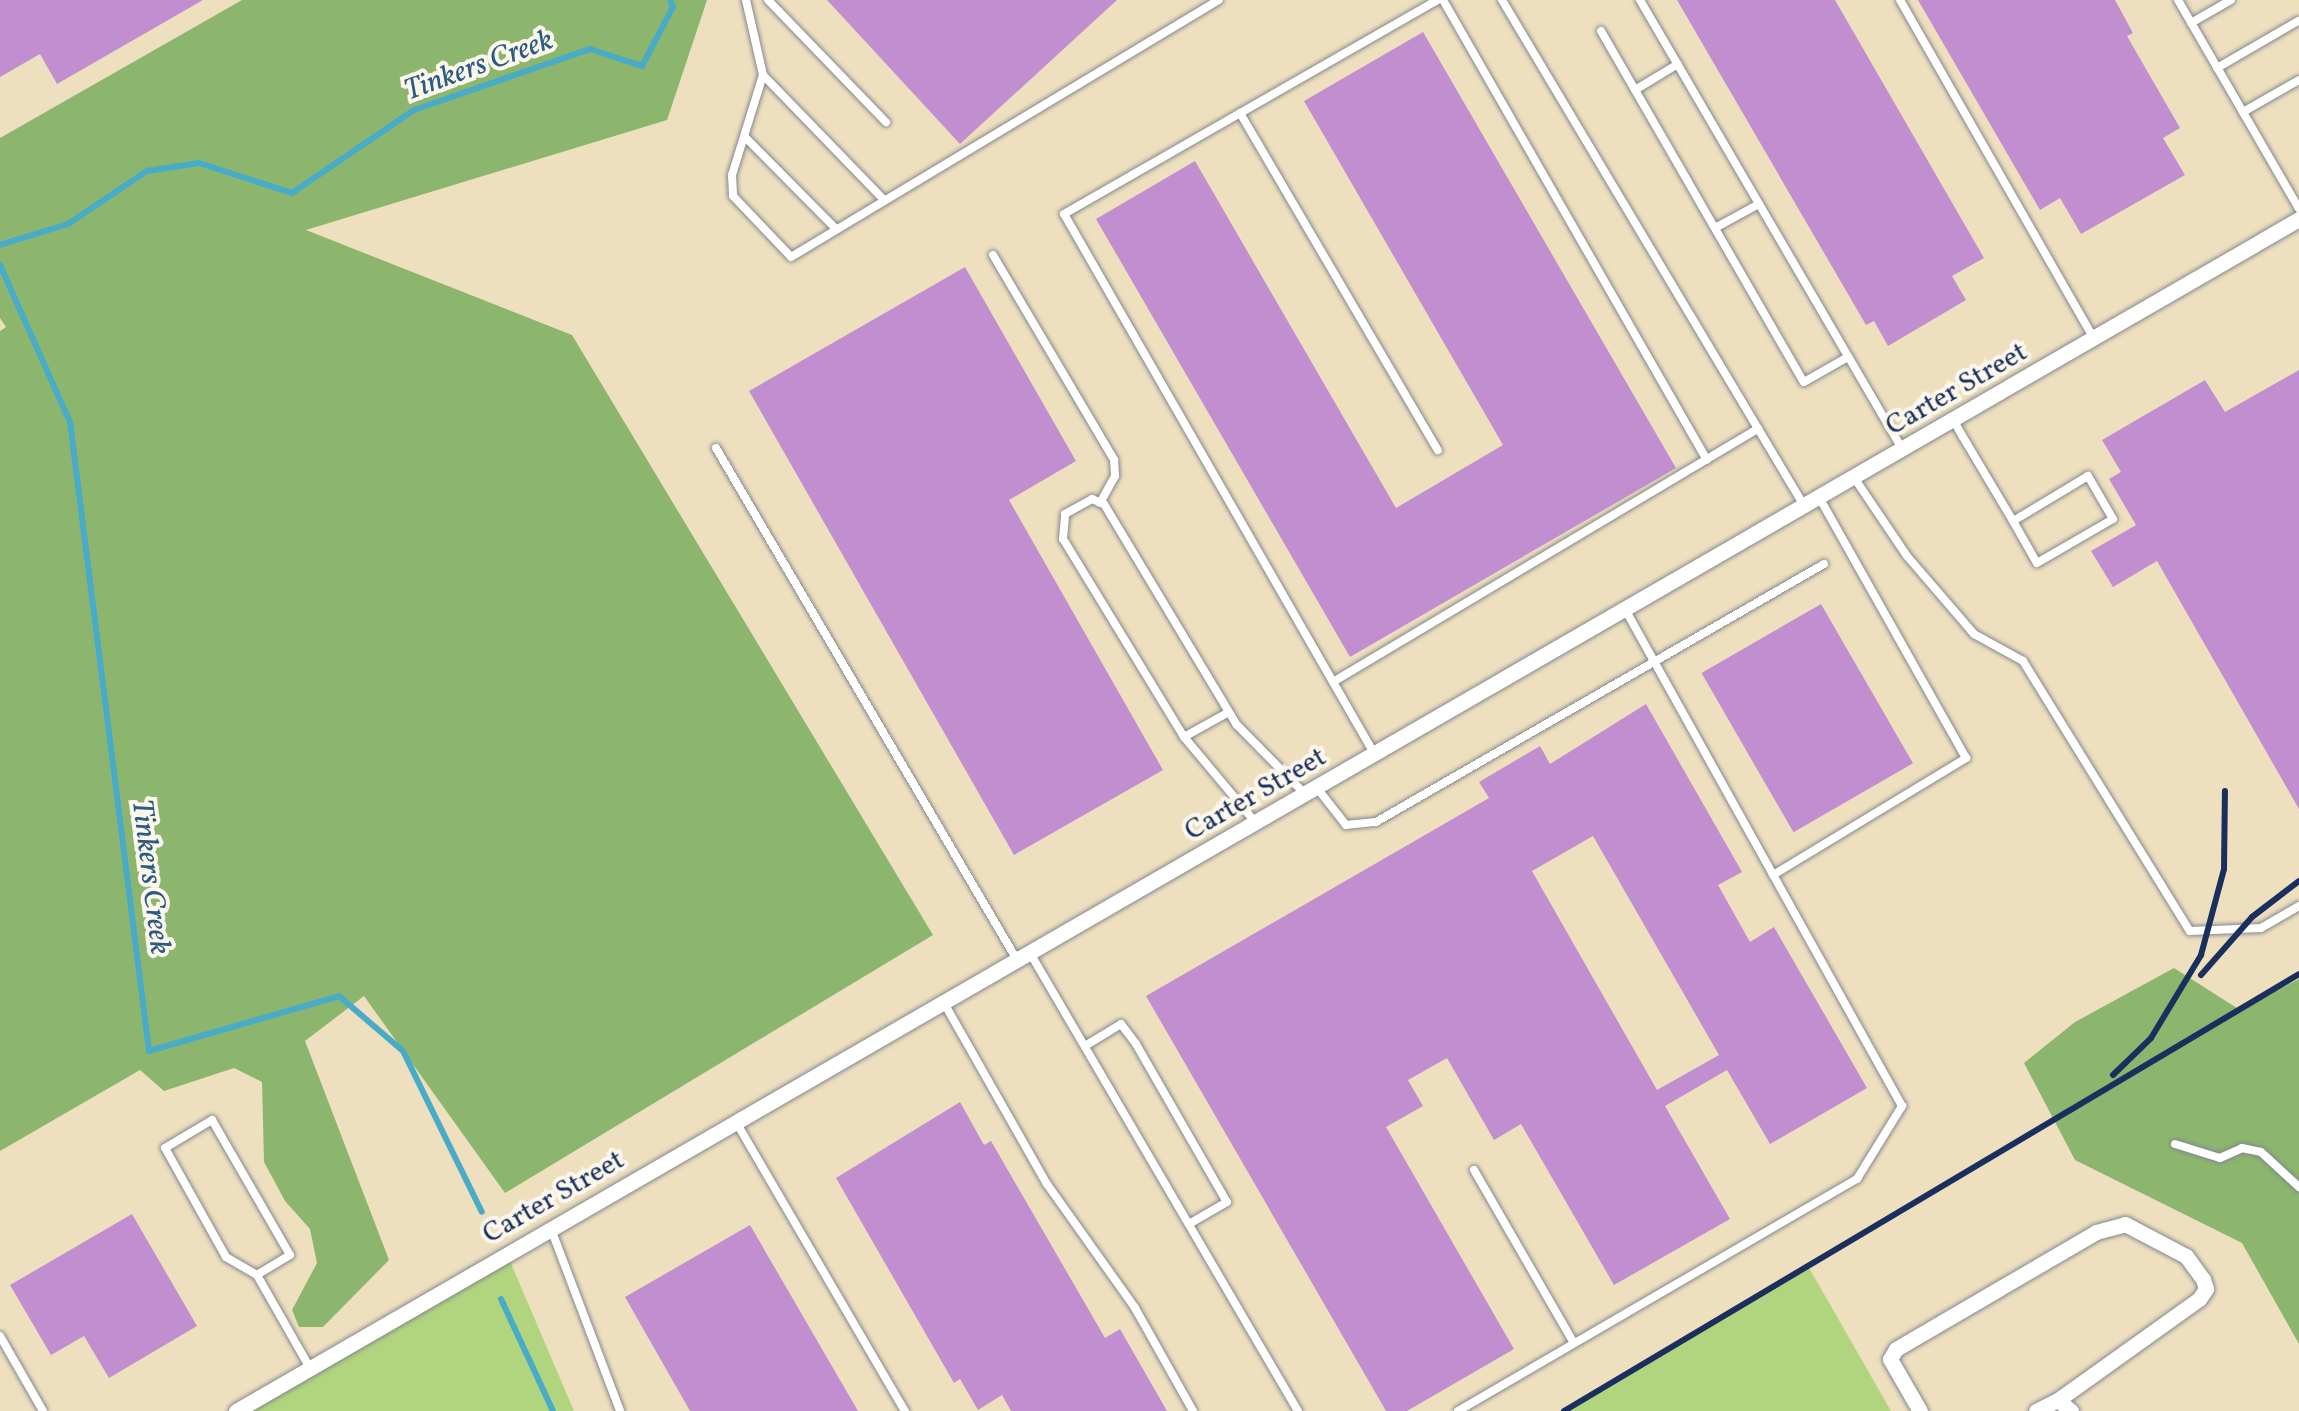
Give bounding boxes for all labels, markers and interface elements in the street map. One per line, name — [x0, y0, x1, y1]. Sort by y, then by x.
water label: Tinkers Creek — [400, 22, 558, 110]
street label: Carter Street — [1880, 336, 2034, 444]
street label: Carter Street — [1179, 741, 1333, 849]
water label: Tinkers Creek — [123, 797, 177, 957]
street label: Carter Street — [477, 1144, 631, 1252]

